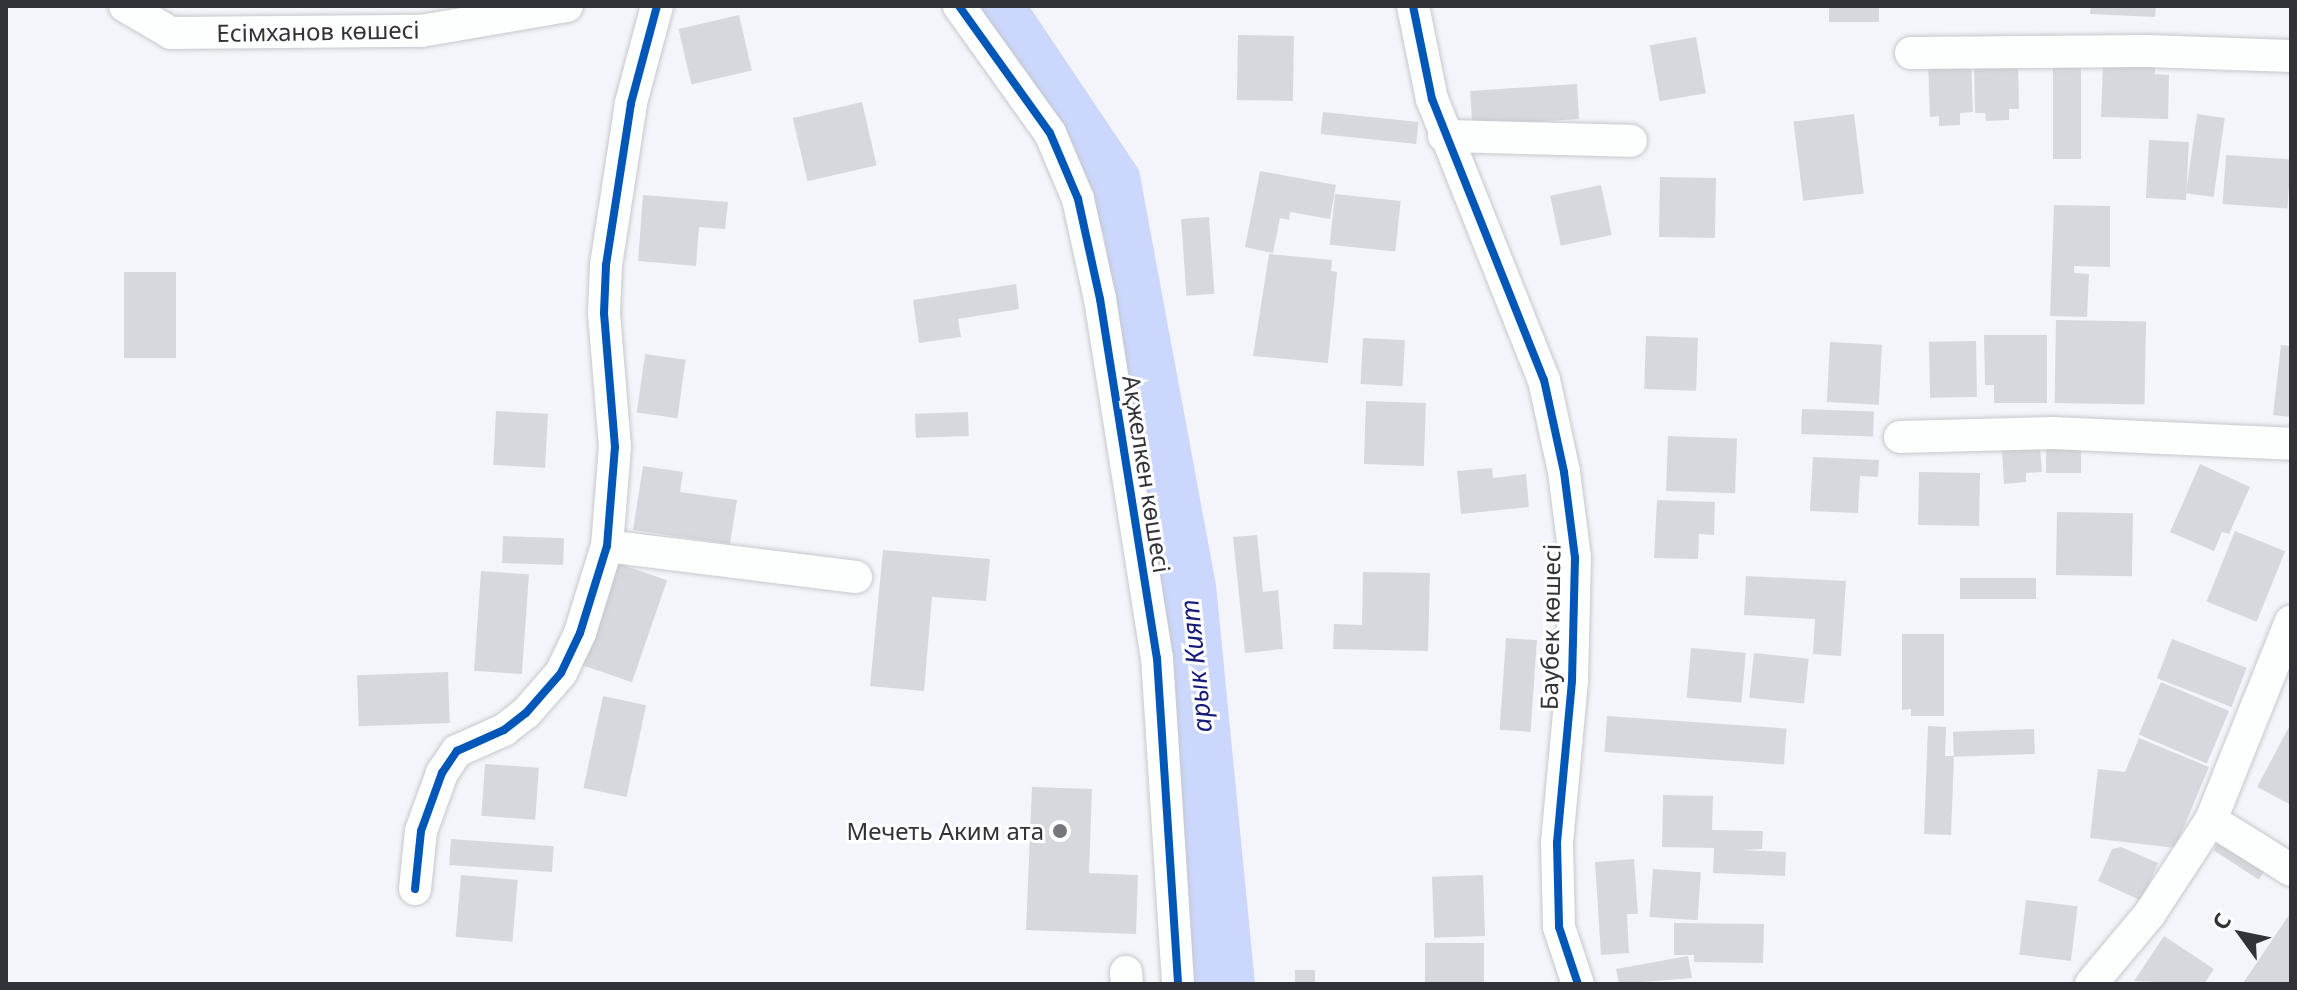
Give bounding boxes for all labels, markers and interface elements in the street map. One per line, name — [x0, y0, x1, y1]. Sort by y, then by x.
street label: Есімханов көшесі — [216, 15, 420, 47]
street label: Ақжелкен көшесі — [1117, 373, 1177, 575]
street label: Баубек көшесі — [1534, 544, 1566, 710]
water label: арык Кият — [1174, 598, 1218, 734]
place label: Мечеть Аким ата — [846, 817, 1044, 845]
marker: Мечеть Аким ата — [1051, 822, 1069, 840]
north arrow — [2201, 894, 2281, 974]
text: С — [2204, 907, 2237, 935]

